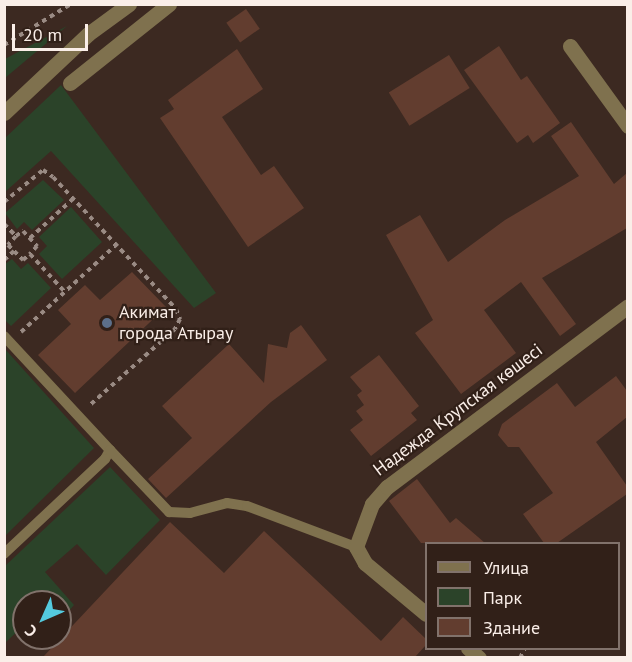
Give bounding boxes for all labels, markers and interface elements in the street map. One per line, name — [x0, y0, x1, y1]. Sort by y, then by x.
scale bar — [15, 12, 92, 50]
text: 20 m — [23, 23, 62, 46]
place label: Акимат города Атырау — [119, 302, 234, 344]
marker: Акимат города Атырау — [100, 316, 114, 330]
street label: Надежда Крупская көшесі — [369, 339, 547, 481]
legend — [425, 542, 620, 650]
text: Улица — [483, 556, 529, 579]
text: Парк — [483, 586, 522, 609]
north arrow — [12, 590, 72, 650]
text: Здание — [483, 616, 540, 639]
text: С — [20, 621, 41, 642]

